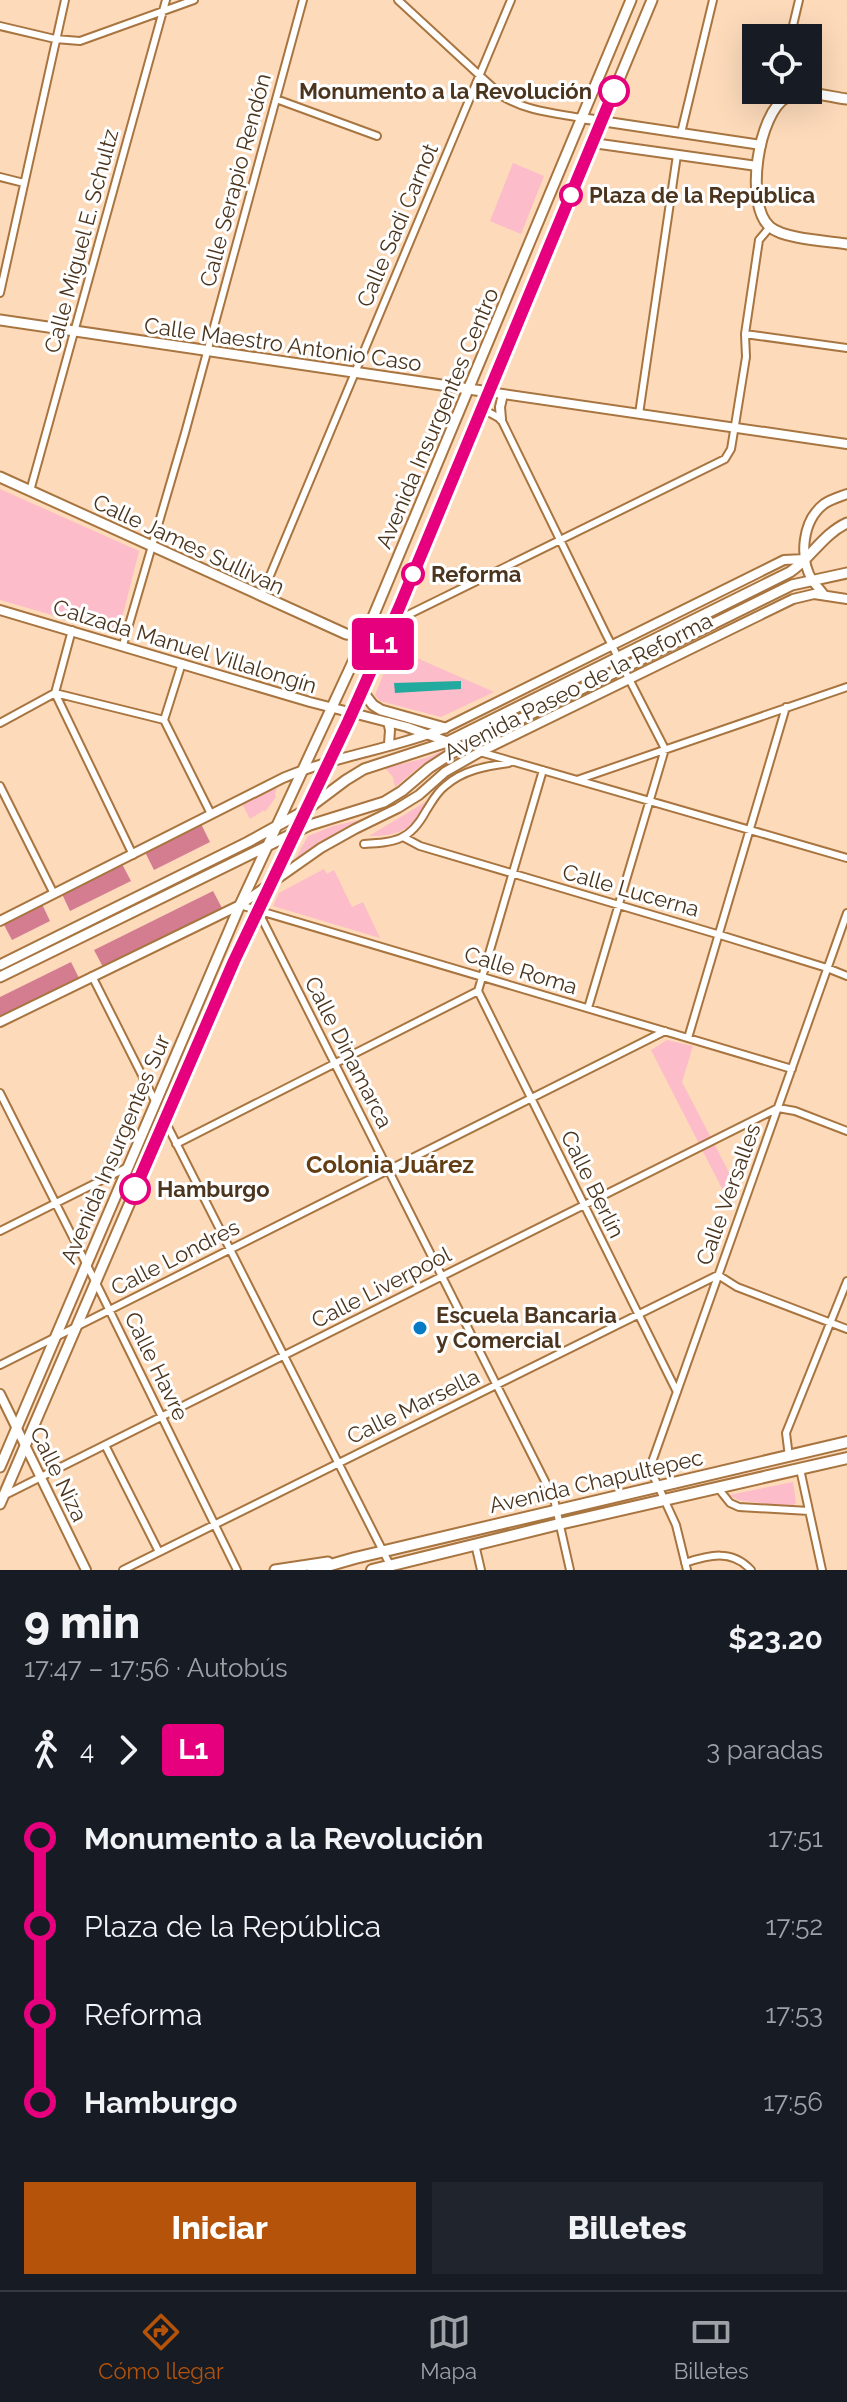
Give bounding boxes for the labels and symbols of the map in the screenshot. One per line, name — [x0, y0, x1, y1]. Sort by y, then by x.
street label: Calle Serapio Rendón — [194, 70, 276, 290]
marker: Monumento a la Revolución — [599, 76, 629, 106]
place label: Monumento a la Revolución — [299, 78, 592, 104]
street label: Calle Miguel E. Schultz — [39, 126, 123, 356]
street label: Calle Sadi Carnot — [351, 139, 443, 311]
place label: Plaza de la República — [589, 182, 815, 208]
marker: Plaza de la República — [560, 184, 582, 206]
street label: Avenida Insurgentes Centro — [370, 284, 504, 552]
street label: Calle Maestro Antonio Caso — [143, 312, 423, 376]
street label: Calle James Sullivan — [89, 488, 289, 600]
place label: Reforma — [431, 561, 521, 587]
marker: Reforma — [402, 563, 424, 585]
street label: Calzada Manuel Villalongín — [50, 593, 320, 699]
street label: Avenida Paseo de la Reforma — [440, 607, 716, 765]
line badge: L1 — [347, 618, 419, 670]
street label: Calle Lucerna — [560, 858, 702, 922]
street label: Calle Roma — [461, 940, 581, 1000]
street label: Calle Dinamarca — [300, 972, 398, 1132]
street label: Avenida Insurgentes Sur — [55, 1030, 175, 1267]
street label: Calle Versalles — [690, 1120, 766, 1268]
street label: Calle Berlín — [556, 1126, 630, 1242]
district label: Colonia Juárez — [306, 1150, 474, 1179]
marker: Hamburgo — [120, 1174, 150, 1204]
place label: Hamburgo — [157, 1176, 270, 1202]
street label: Calle Londres — [106, 1213, 244, 1301]
street label: Calle Liverpool — [307, 1241, 455, 1333]
place label: Escuela Bancaria y Comercial — [436, 1302, 617, 1353]
street label: Calle Havre — [120, 1308, 194, 1425]
marker: Escuela Bancaria y Comercial — [411, 1319, 429, 1337]
street label: Calle Marsella — [343, 1363, 483, 1449]
street label: Calle Niza — [25, 1422, 93, 1526]
street label: Avenida Chapultepec — [487, 1444, 705, 1518]

